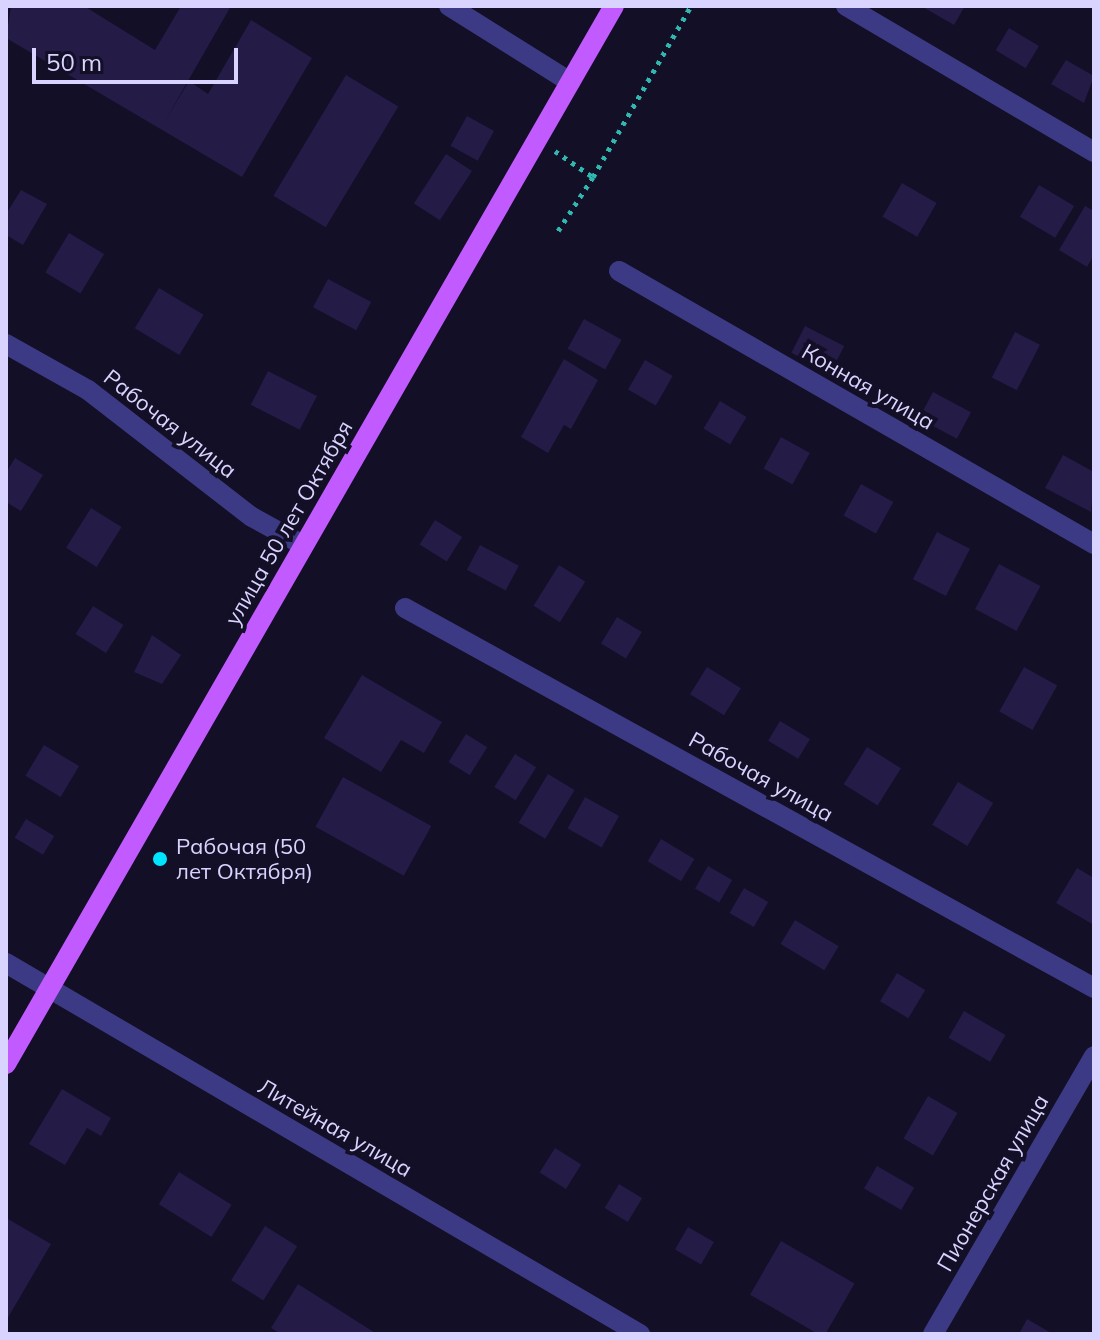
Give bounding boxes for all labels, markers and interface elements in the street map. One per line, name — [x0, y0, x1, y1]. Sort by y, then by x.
scale bar — [36, 32, 242, 82]
text: 50 m — [46, 47, 102, 77]
street label: Конная улица — [797, 338, 939, 436]
street label: Рабочая улица — [99, 364, 241, 484]
street label: улица 50 лет Октября — [220, 416, 358, 630]
street label: Рабочая улица — [684, 726, 838, 828]
place label: Рабочая (50 лет Октября) — [176, 833, 313, 884]
marker: Рабочая (50 лет Октября) — [151, 850, 169, 868]
street label: Литейная улица — [253, 1073, 417, 1183]
street label: Пионерская улица — [932, 1090, 1054, 1276]

